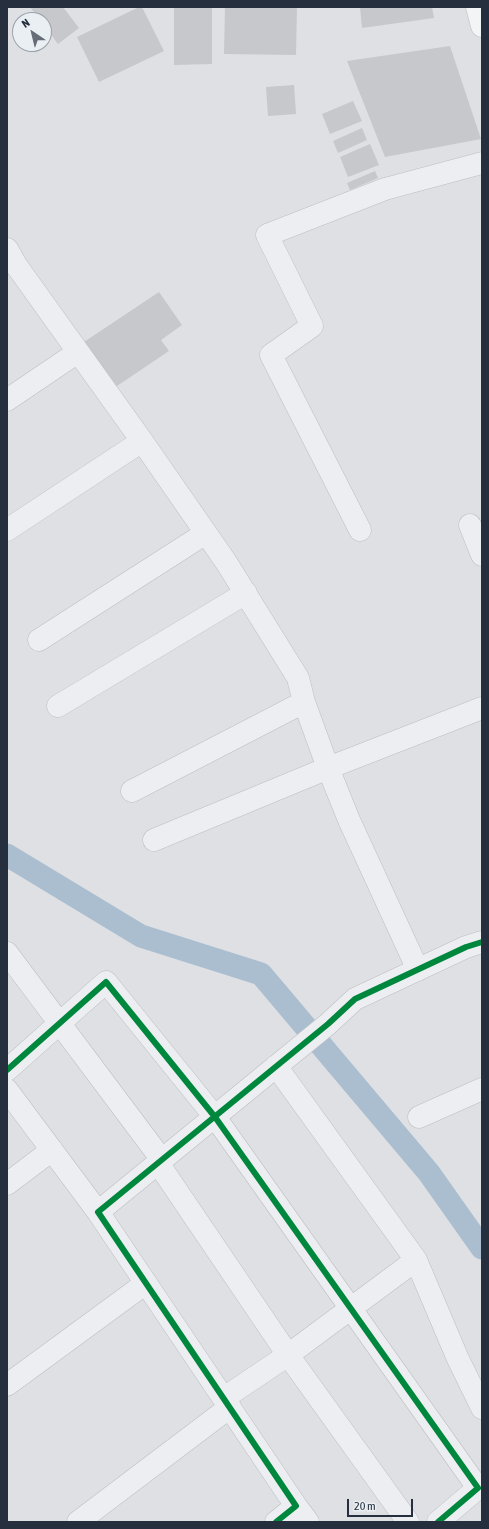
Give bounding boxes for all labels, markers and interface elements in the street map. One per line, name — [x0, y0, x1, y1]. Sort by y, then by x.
north arrow — [12, 12, 52, 52]
text: N — [20, 16, 32, 30]
scale bar — [349, 1491, 415, 1517]
text: 20 m — [354, 1499, 376, 1513]

